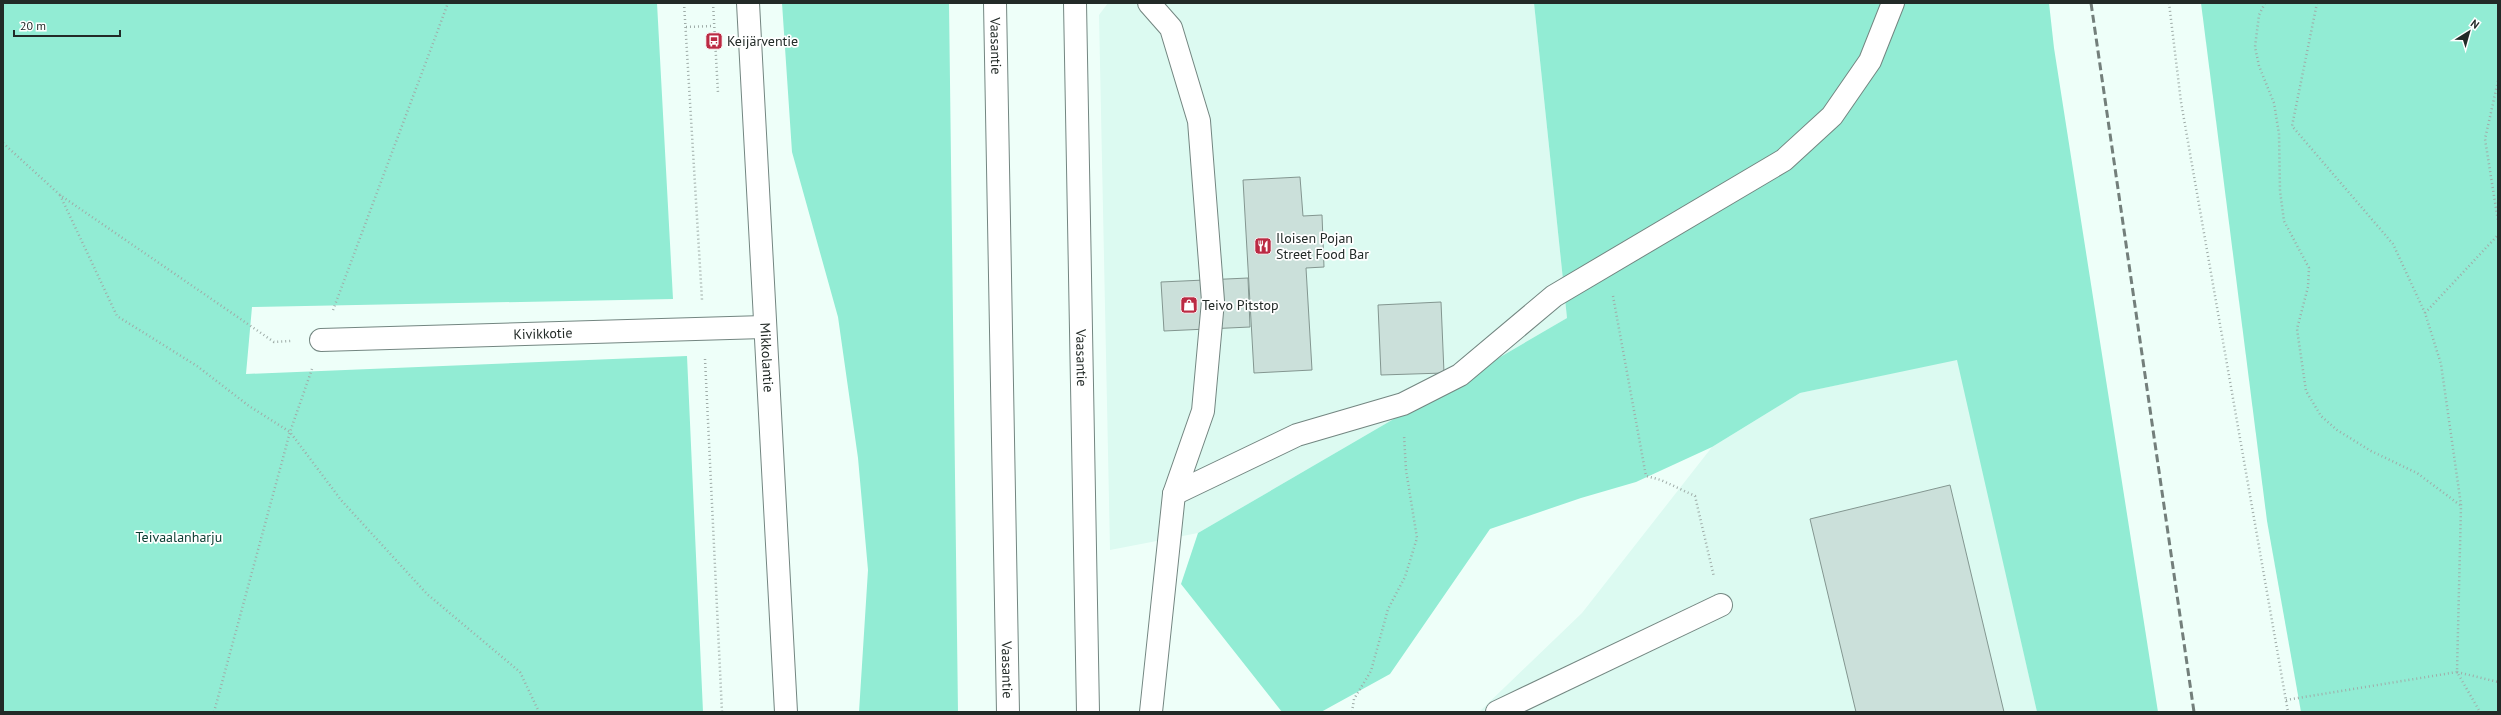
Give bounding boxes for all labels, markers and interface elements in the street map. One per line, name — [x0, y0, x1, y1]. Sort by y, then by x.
scale bar — [14, 12, 120, 38]
north arrow — [2449, 12, 2489, 52]
street label: Vaasantie — [986, 16, 1005, 75]
text: N — [2468, 16, 2482, 32]
text: 20 m — [20, 18, 46, 33]
bus stop icon: Keijärventie — [704, 31, 724, 51]
place label: Keijärventie — [727, 32, 798, 50]
place label: Iloisen Pojan Street Food Bar — [1276, 229, 1369, 263]
restaurant icon: Iloisen Pojan Street Food Bar — [1253, 236, 1273, 256]
shop icon: Teivo Pitstop — [1179, 295, 1199, 315]
place label: Teivo Pitstop — [1202, 296, 1279, 314]
street label: Mikkolantie — [756, 322, 778, 393]
street label: Kivikkotie — [513, 324, 573, 343]
street label: Vaasantie — [1072, 328, 1091, 387]
park label: Teivaalanharju — [136, 528, 222, 546]
street label: Vaasantie — [998, 640, 1017, 699]

